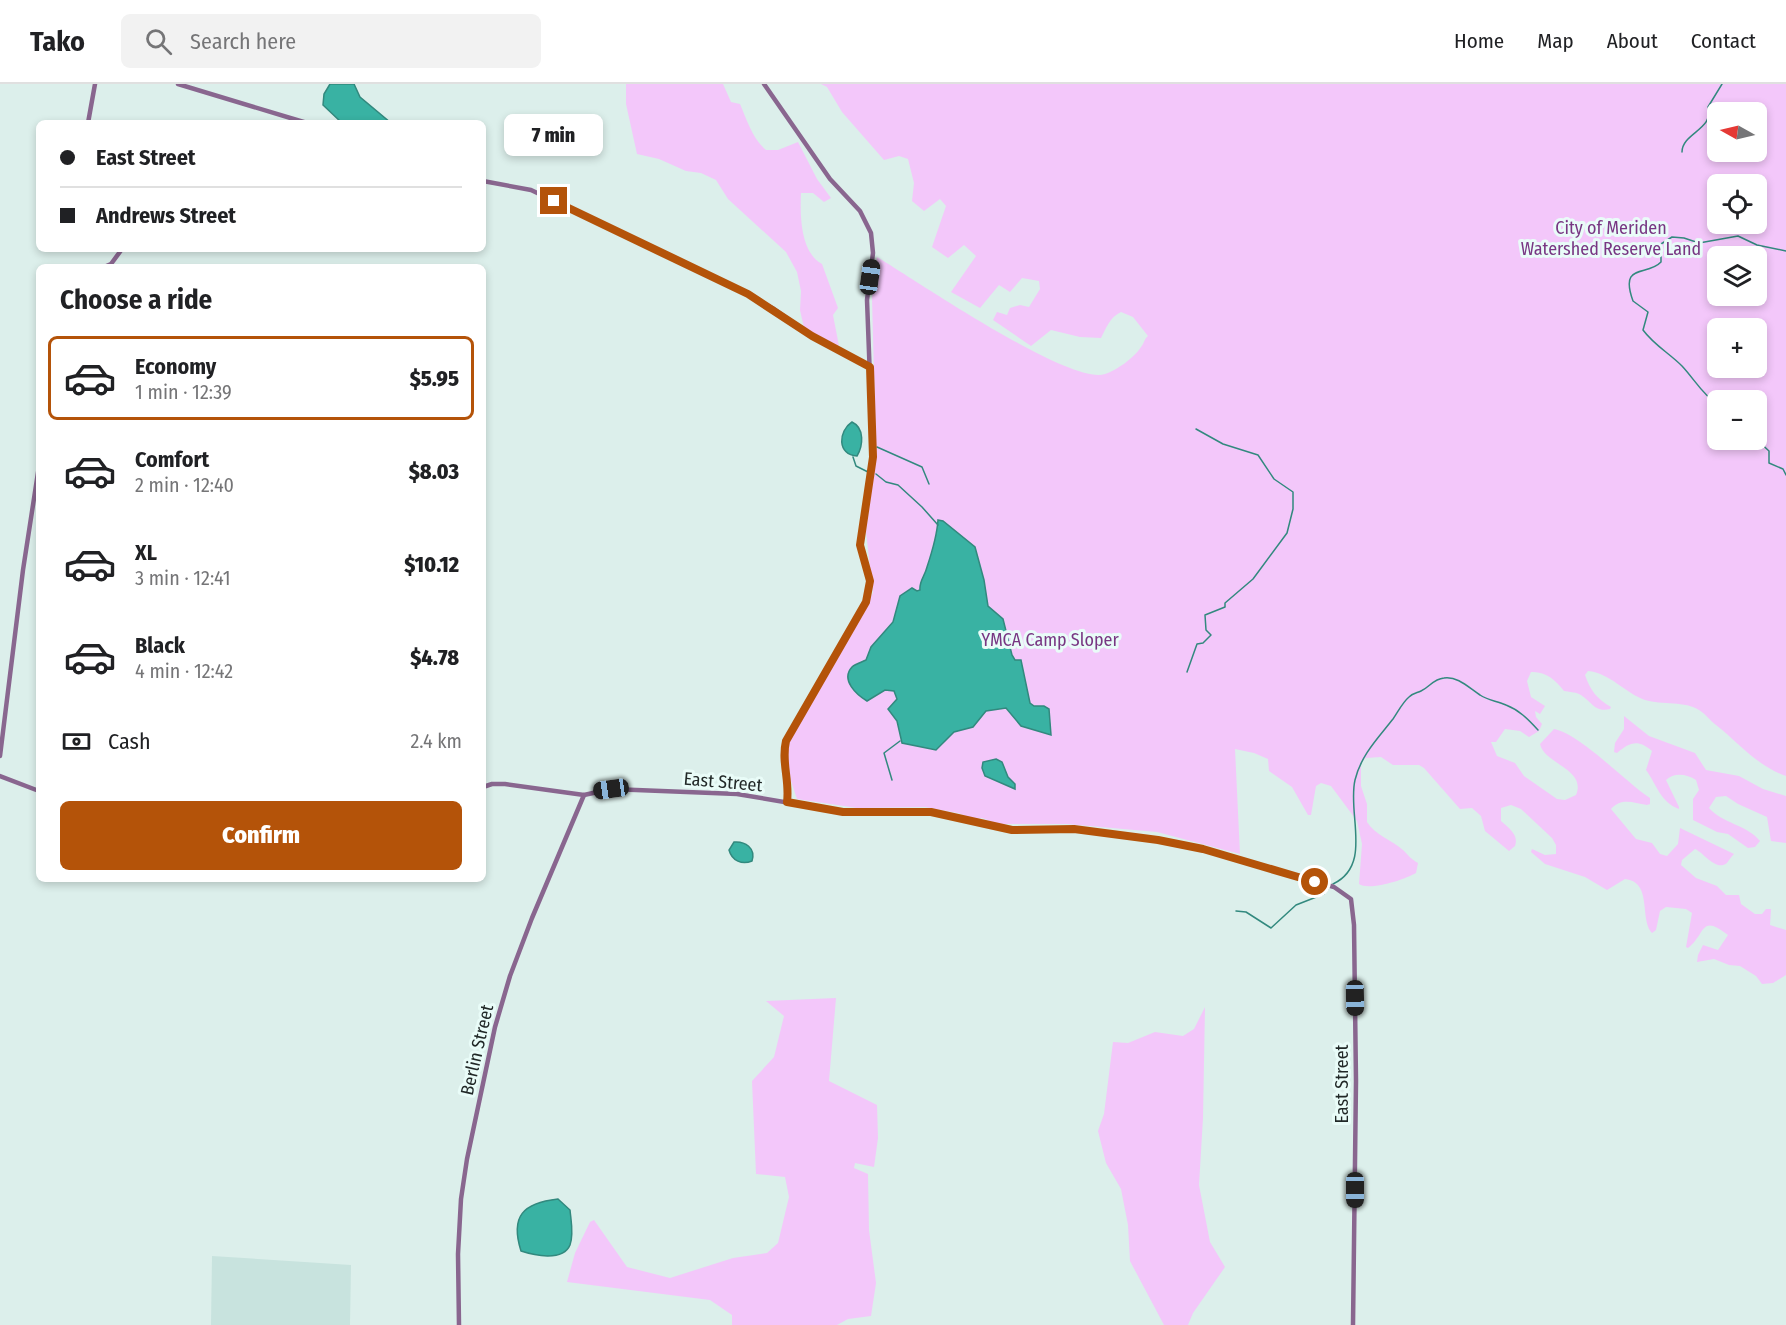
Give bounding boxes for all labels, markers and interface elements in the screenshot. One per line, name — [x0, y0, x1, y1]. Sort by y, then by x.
search box — [121, 14, 541, 68]
text: Tako — [30, 25, 85, 58]
icon: search — [142, 25, 175, 58]
text: Search here — [190, 28, 296, 55]
text: Home — [1454, 28, 1504, 54]
text: Map — [1537, 28, 1574, 54]
text: About — [1607, 28, 1658, 54]
text: Contact — [1691, 28, 1756, 54]
north arrow — [1707, 102, 1767, 162]
map controls — [1707, 102, 1767, 450]
callout: 7 min — [504, 114, 604, 156]
text: 7 min — [532, 123, 575, 147]
text: East Street — [96, 144, 196, 171]
button: locate — [1707, 174, 1767, 234]
route end — [540, 187, 567, 214]
text: Andrews Street — [96, 202, 236, 229]
park label: City of Meriden Watershed Reserve Land — [1521, 217, 1701, 260]
button: layers — [1707, 246, 1767, 306]
car — [859, 258, 881, 296]
text: Choose a ride — [60, 284, 212, 316]
button: + — [1707, 318, 1767, 378]
icon: car — [63, 351, 117, 405]
text: Economy — [135, 353, 216, 380]
text: $5.95 — [410, 365, 459, 392]
text: 1 min · 12:39 — [135, 380, 232, 404]
button: − — [1707, 390, 1767, 450]
icon: car — [63, 444, 117, 498]
text: Comfort — [135, 446, 209, 473]
text: $8.03 — [409, 458, 459, 485]
text: 2 min · 12:40 — [135, 473, 234, 497]
icon: car — [63, 537, 117, 591]
text: XL — [135, 539, 157, 566]
text: $10.12 — [404, 551, 459, 578]
text: 3 min · 12:41 — [135, 566, 230, 590]
park label: YMCA Camp Sloper — [981, 629, 1119, 651]
icon: car — [63, 630, 117, 684]
text: Black — [135, 632, 185, 659]
text: $4.78 — [410, 644, 459, 671]
text: 4 min · 12:42 — [135, 659, 233, 683]
icon: cash — [60, 725, 93, 758]
text: Cash — [108, 728, 151, 755]
text: 2.4 km — [411, 729, 462, 753]
street label: East Street — [683, 768, 763, 796]
car — [592, 778, 630, 800]
button: Confirm — [60, 801, 462, 870]
route start — [1301, 868, 1328, 895]
car — [1346, 980, 1364, 1016]
street label: Berlin Street — [456, 1002, 498, 1097]
street label: East Street — [1331, 1044, 1353, 1123]
car — [1346, 1172, 1364, 1208]

